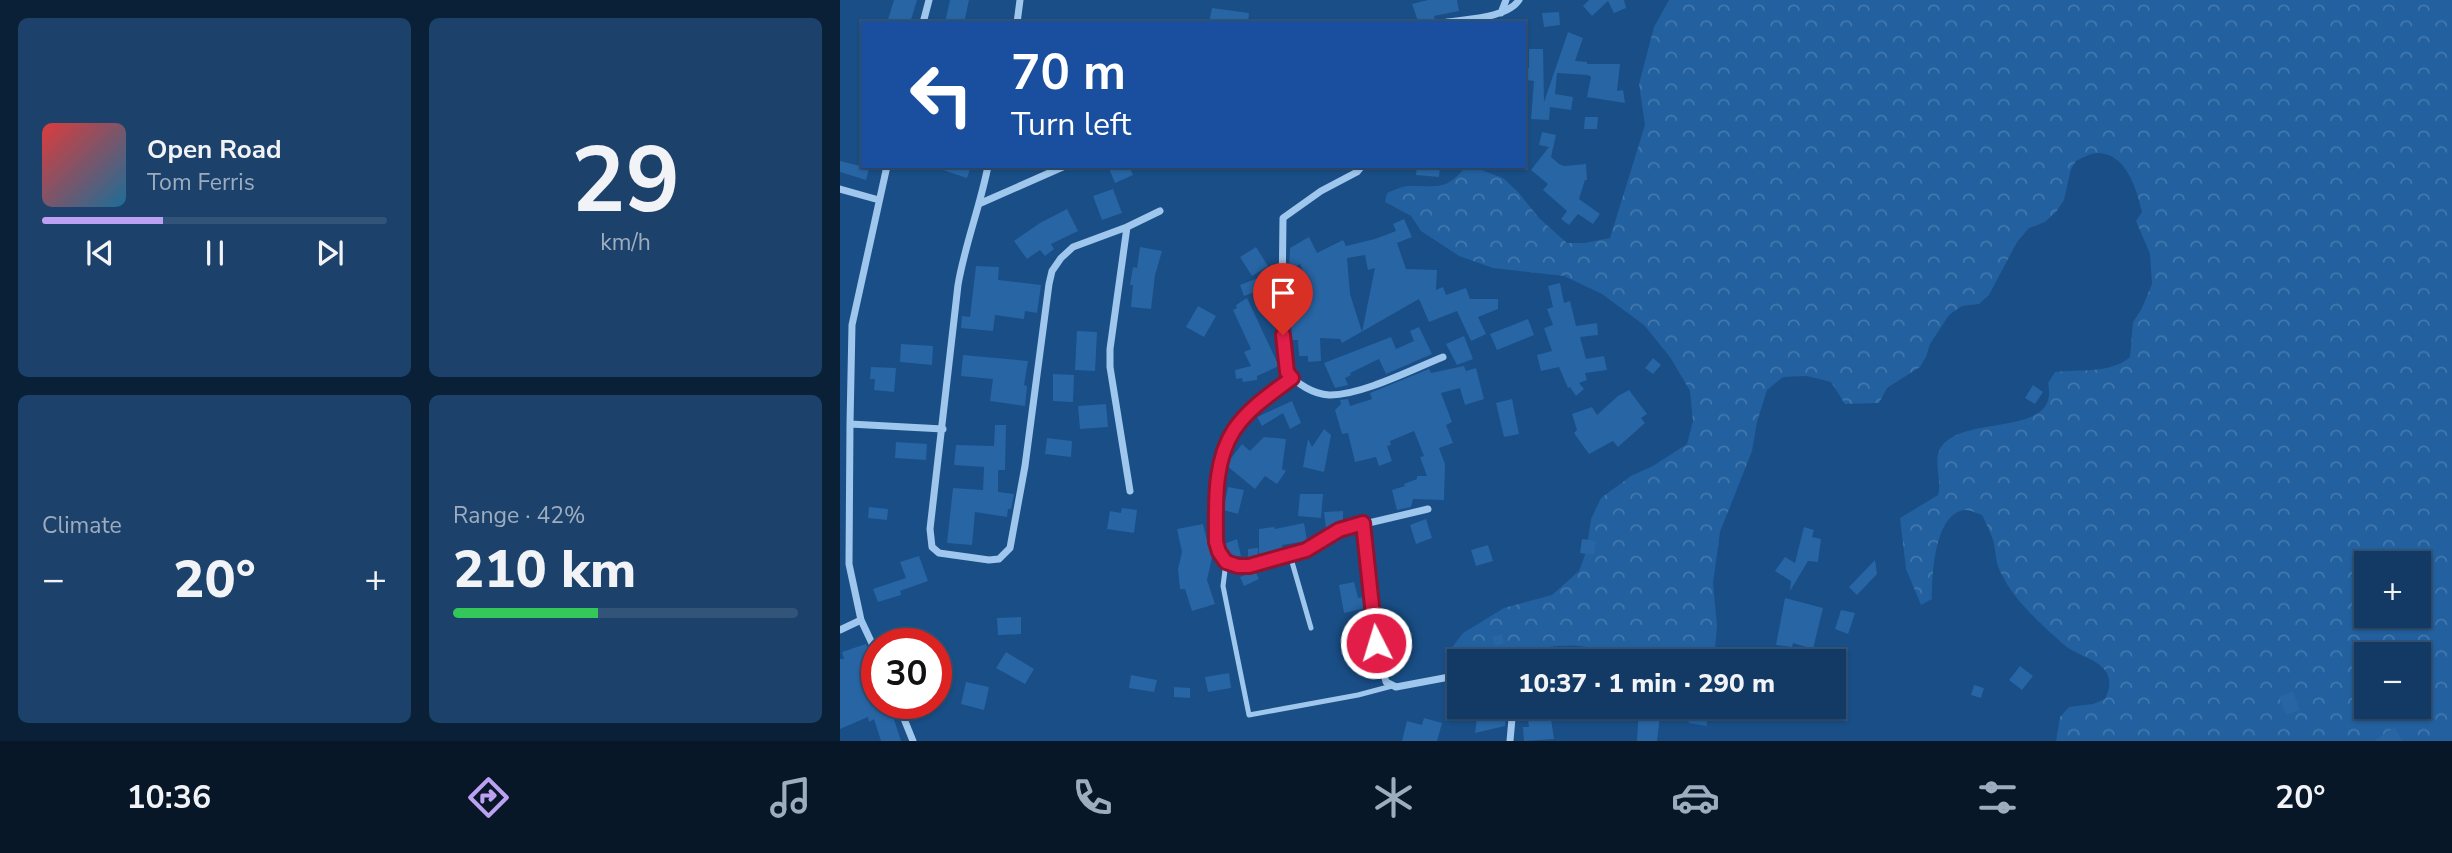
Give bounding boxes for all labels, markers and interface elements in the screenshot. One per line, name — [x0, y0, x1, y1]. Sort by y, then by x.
text: 70 m — [1011, 39, 1126, 106]
icon: left — [896, 49, 987, 140]
text: Turn left — [1011, 103, 1131, 146]
text: 29 — [571, 119, 680, 243]
text: Open Road — [147, 132, 282, 167]
text: Tom Ferris — [147, 167, 255, 198]
text: km/h — [600, 227, 651, 258]
icon: previous — [81, 234, 119, 272]
icon: pause — [196, 234, 234, 272]
icon: next — [311, 234, 349, 272]
pin — [1253, 263, 1313, 335]
icon: arrive — [1264, 274, 1302, 312]
text: Range · 42% — [453, 500, 585, 531]
text: Climate — [42, 510, 122, 541]
text: 210 km — [453, 534, 636, 605]
text: 20° — [173, 544, 256, 615]
map controls — [2354, 551, 2431, 719]
button: + — [2354, 551, 2431, 628]
text: − — [42, 554, 65, 605]
text: + — [364, 554, 387, 605]
position arrow — [1339, 606, 1413, 680]
speed limit sign: 30 — [861, 628, 952, 719]
button: − — [2354, 642, 2431, 719]
text: 10:37 · 1 min · 290 m — [1518, 666, 1775, 701]
icon: directions — [464, 773, 513, 822]
icon: music — [766, 773, 815, 822]
icon: phone — [1068, 773, 1117, 822]
icon: climate — [1369, 773, 1418, 822]
icon: car — [1671, 773, 1720, 822]
icon: filters — [1973, 773, 2022, 822]
text: 10:36 — [126, 776, 211, 819]
text: 20° — [2275, 776, 2325, 819]

